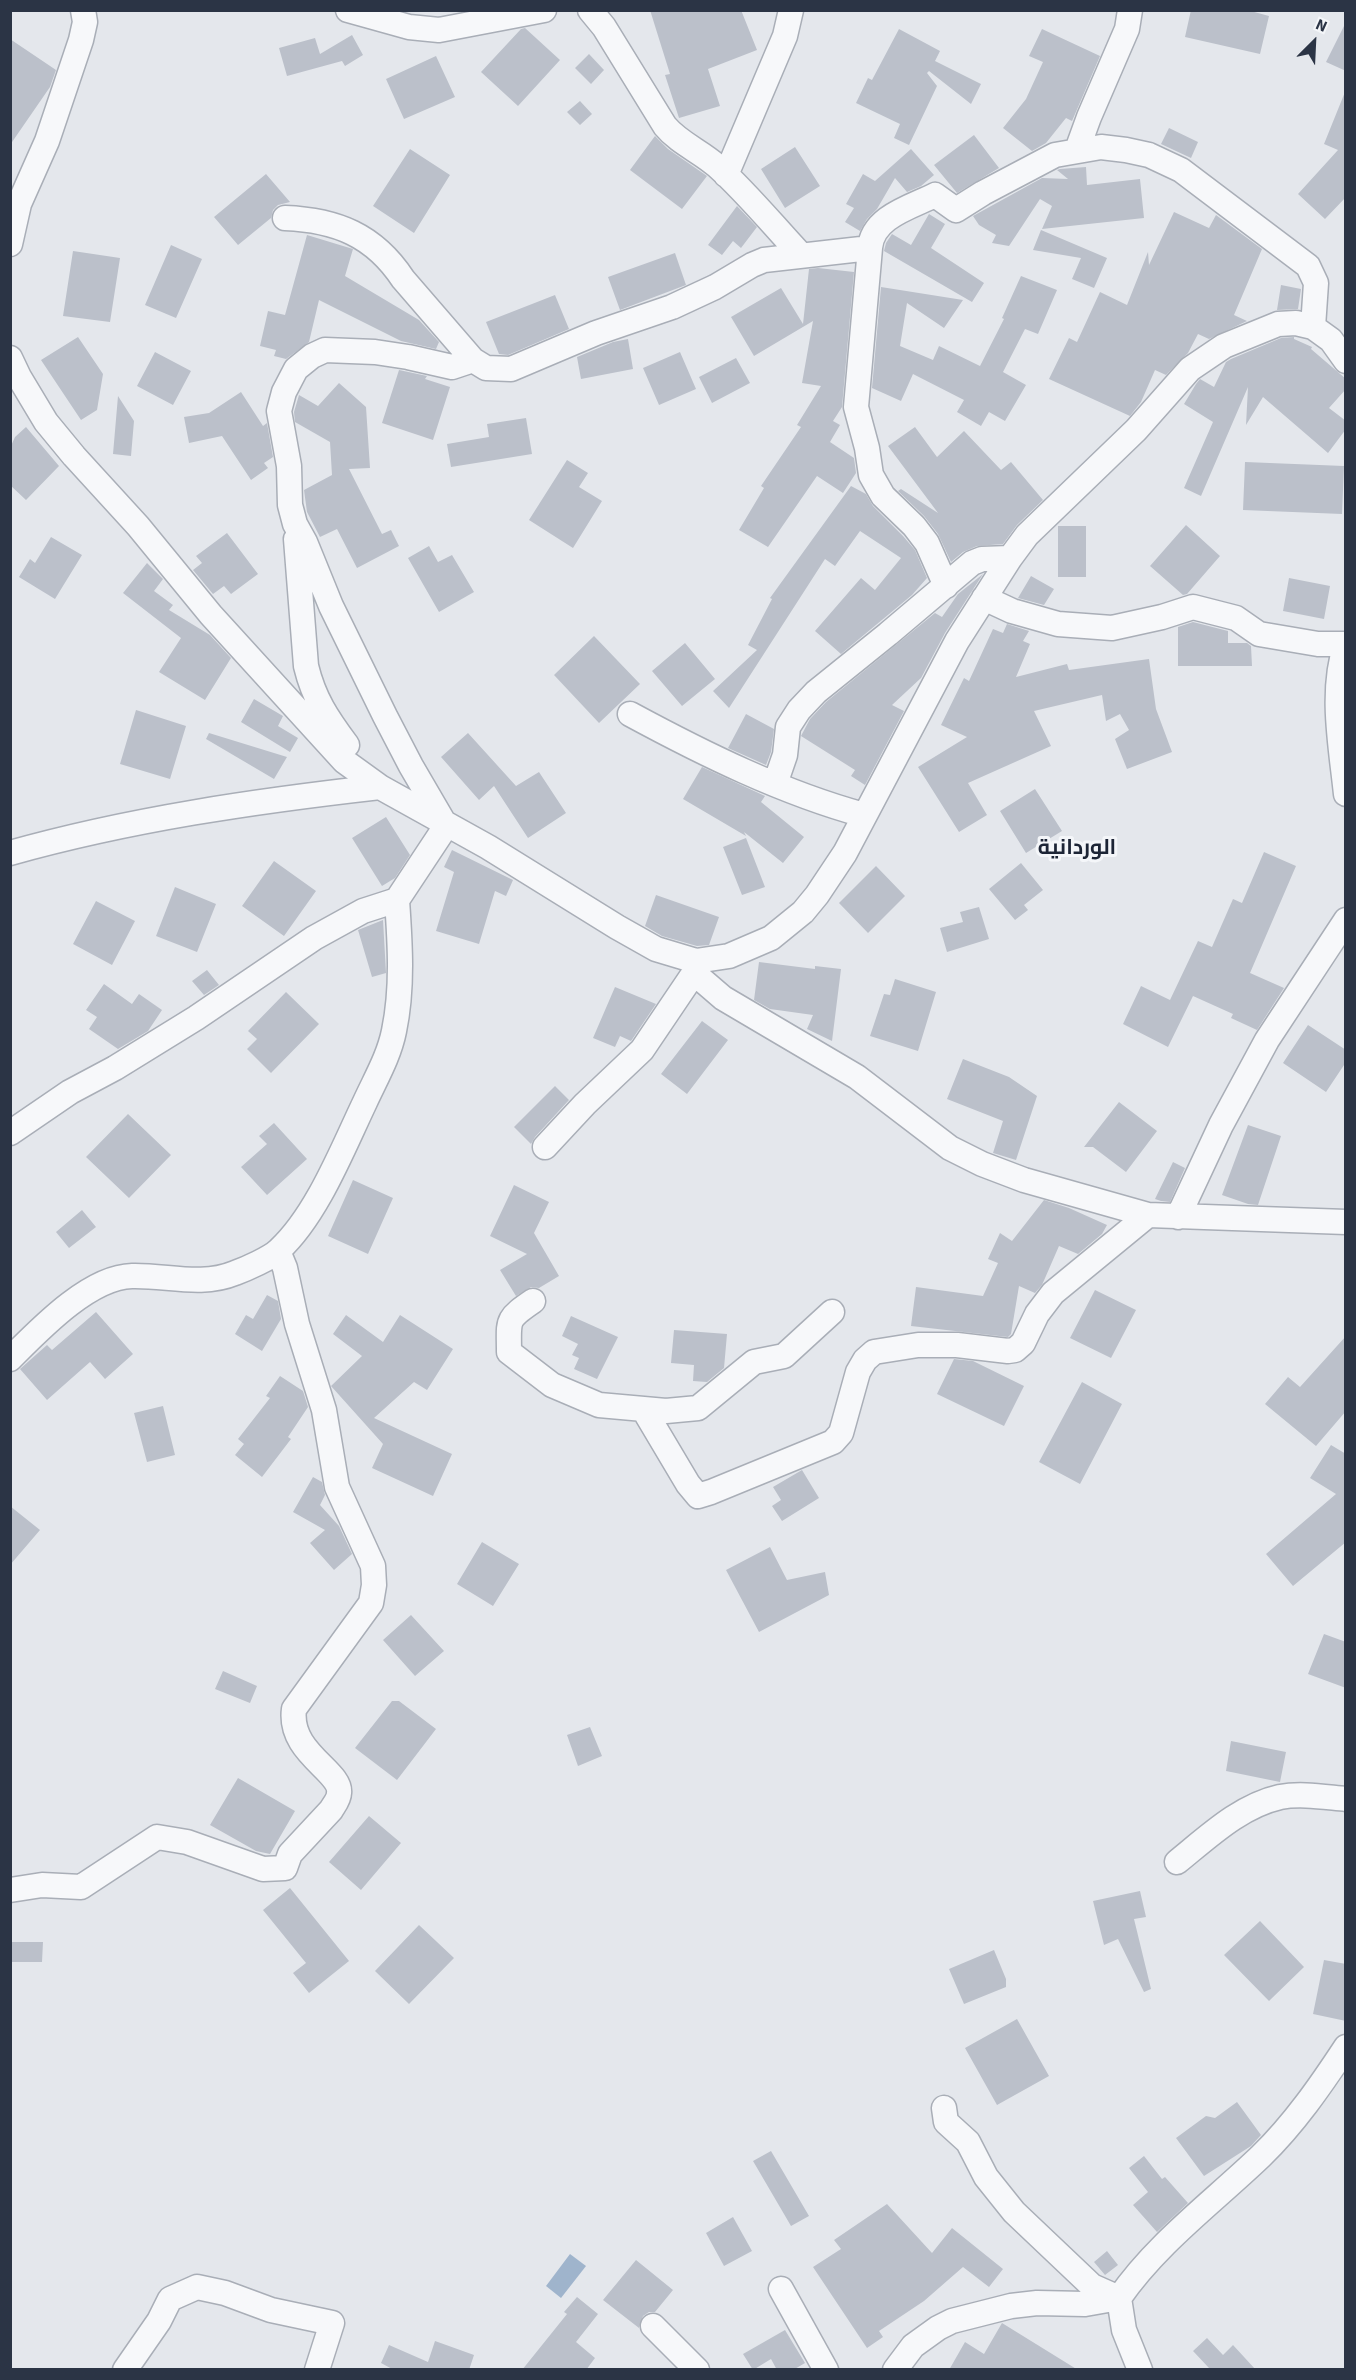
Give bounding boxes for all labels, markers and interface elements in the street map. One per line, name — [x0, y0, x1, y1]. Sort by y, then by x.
north arrow — [1284, 12, 1344, 72]
text: N — [1312, 13, 1331, 38]
district label: الوردانية — [1038, 836, 1116, 862]

